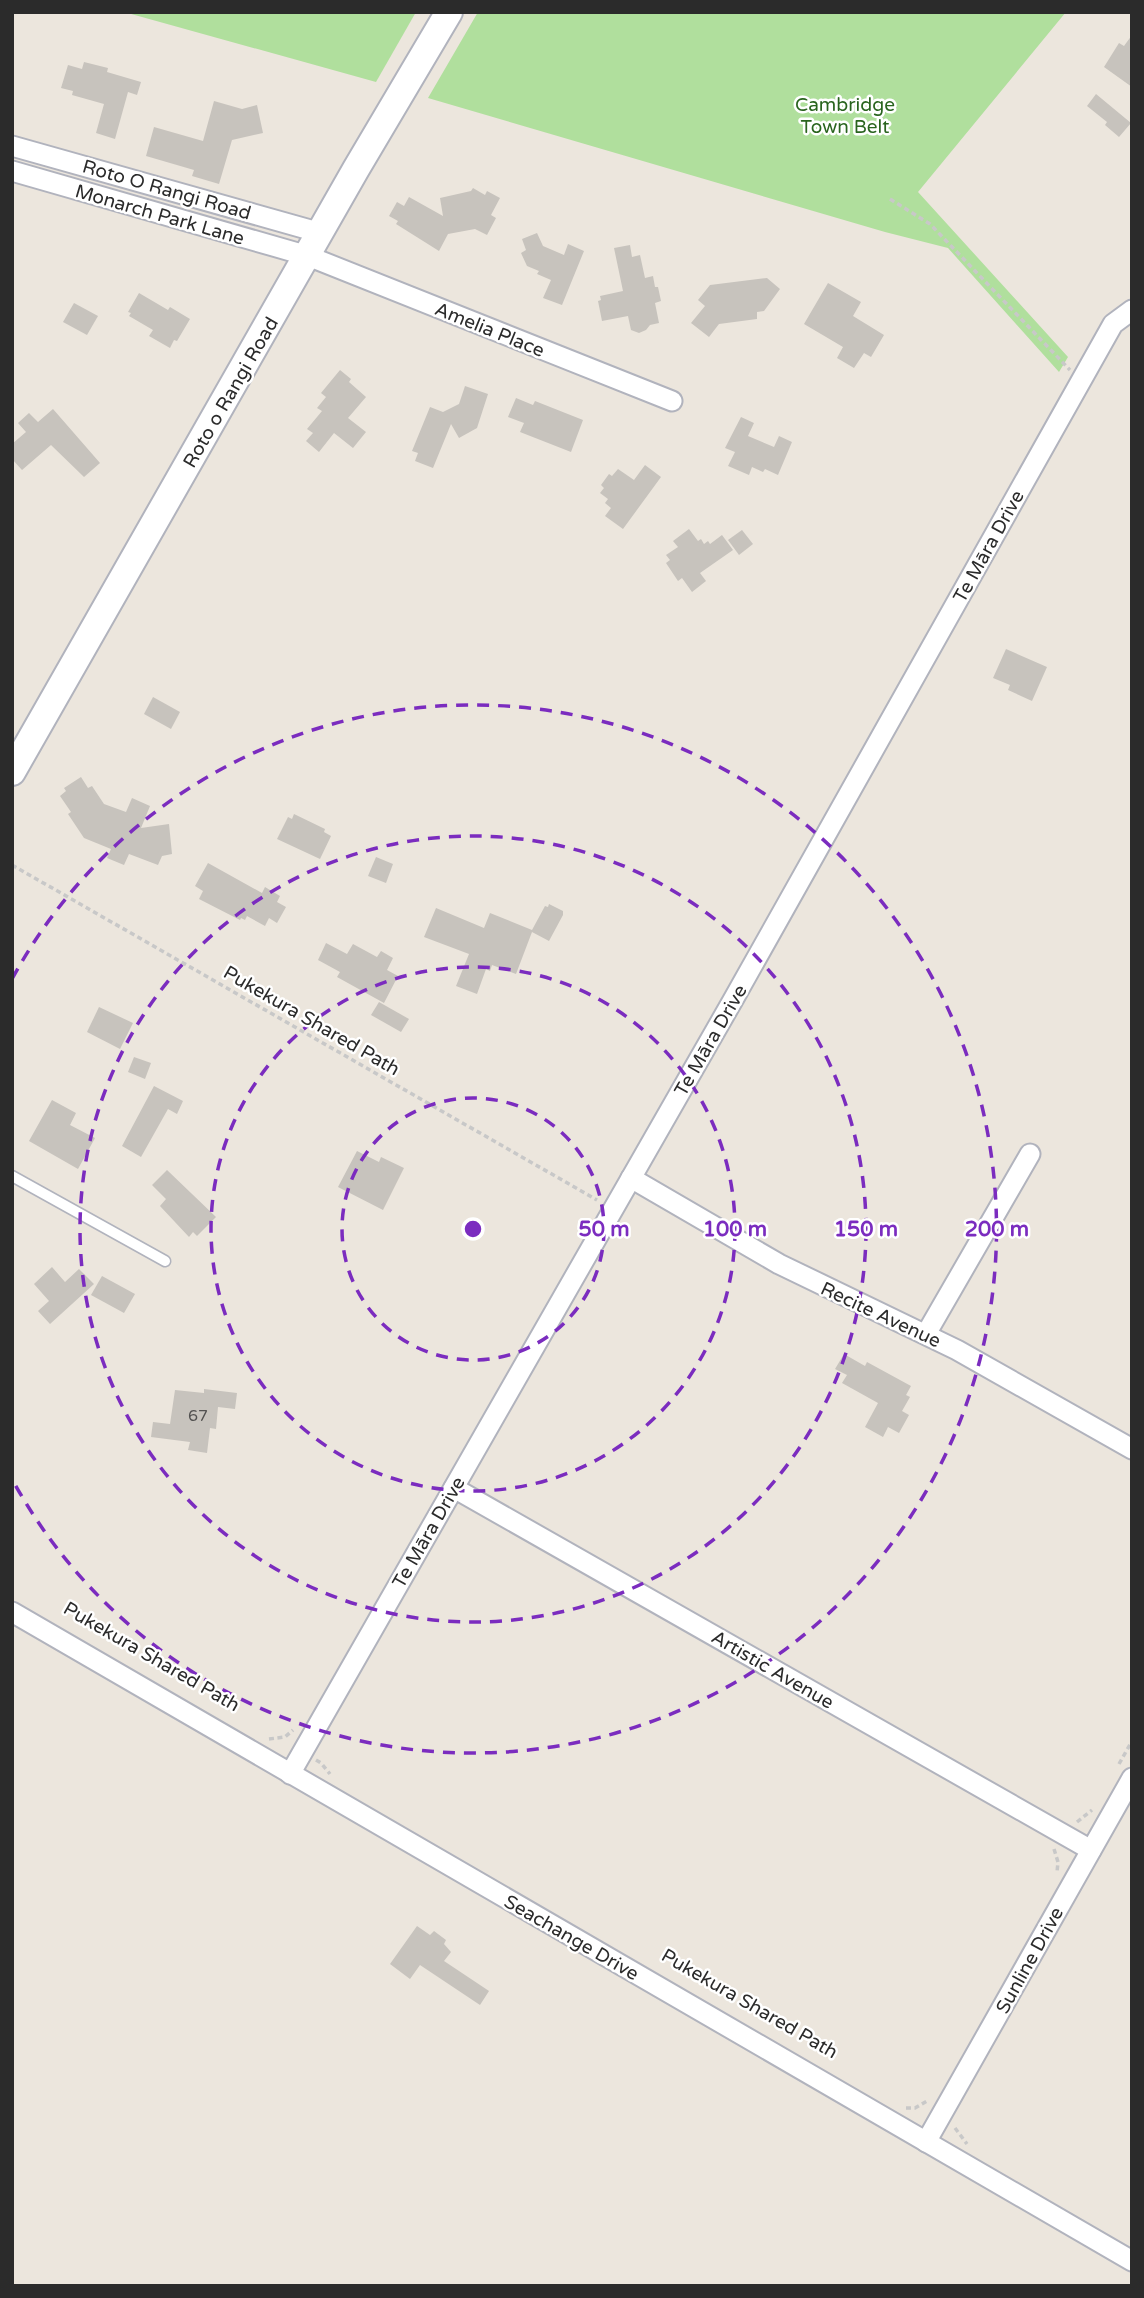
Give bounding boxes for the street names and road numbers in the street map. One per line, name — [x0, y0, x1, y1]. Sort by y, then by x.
street label: Roto O Rangi Road — [80, 155, 253, 225]
street label: Monarch Park Lane — [73, 180, 247, 250]
street label: Amelia Place — [432, 298, 548, 362]
street label: Roto o Rangi Road — [179, 313, 283, 472]
street label: Te Māra Drive — [949, 487, 1029, 606]
street label: Pukekura Shared Path — [219, 961, 404, 1080]
street label: Te Māra Drive — [670, 981, 752, 1100]
street label: Recite Avenue — [817, 1277, 944, 1352]
street label: Te Māra Drive — [388, 1473, 470, 1592]
street label: Pukekura Shared Path — [59, 1597, 244, 1716]
street label: Artistic Avenue — [707, 1626, 838, 1714]
street label: Seachange Drive — [500, 1890, 643, 1985]
street label: Sunline Drive — [992, 1903, 1068, 2018]
street label: Pukekura Shared Path — [657, 1944, 842, 2063]

